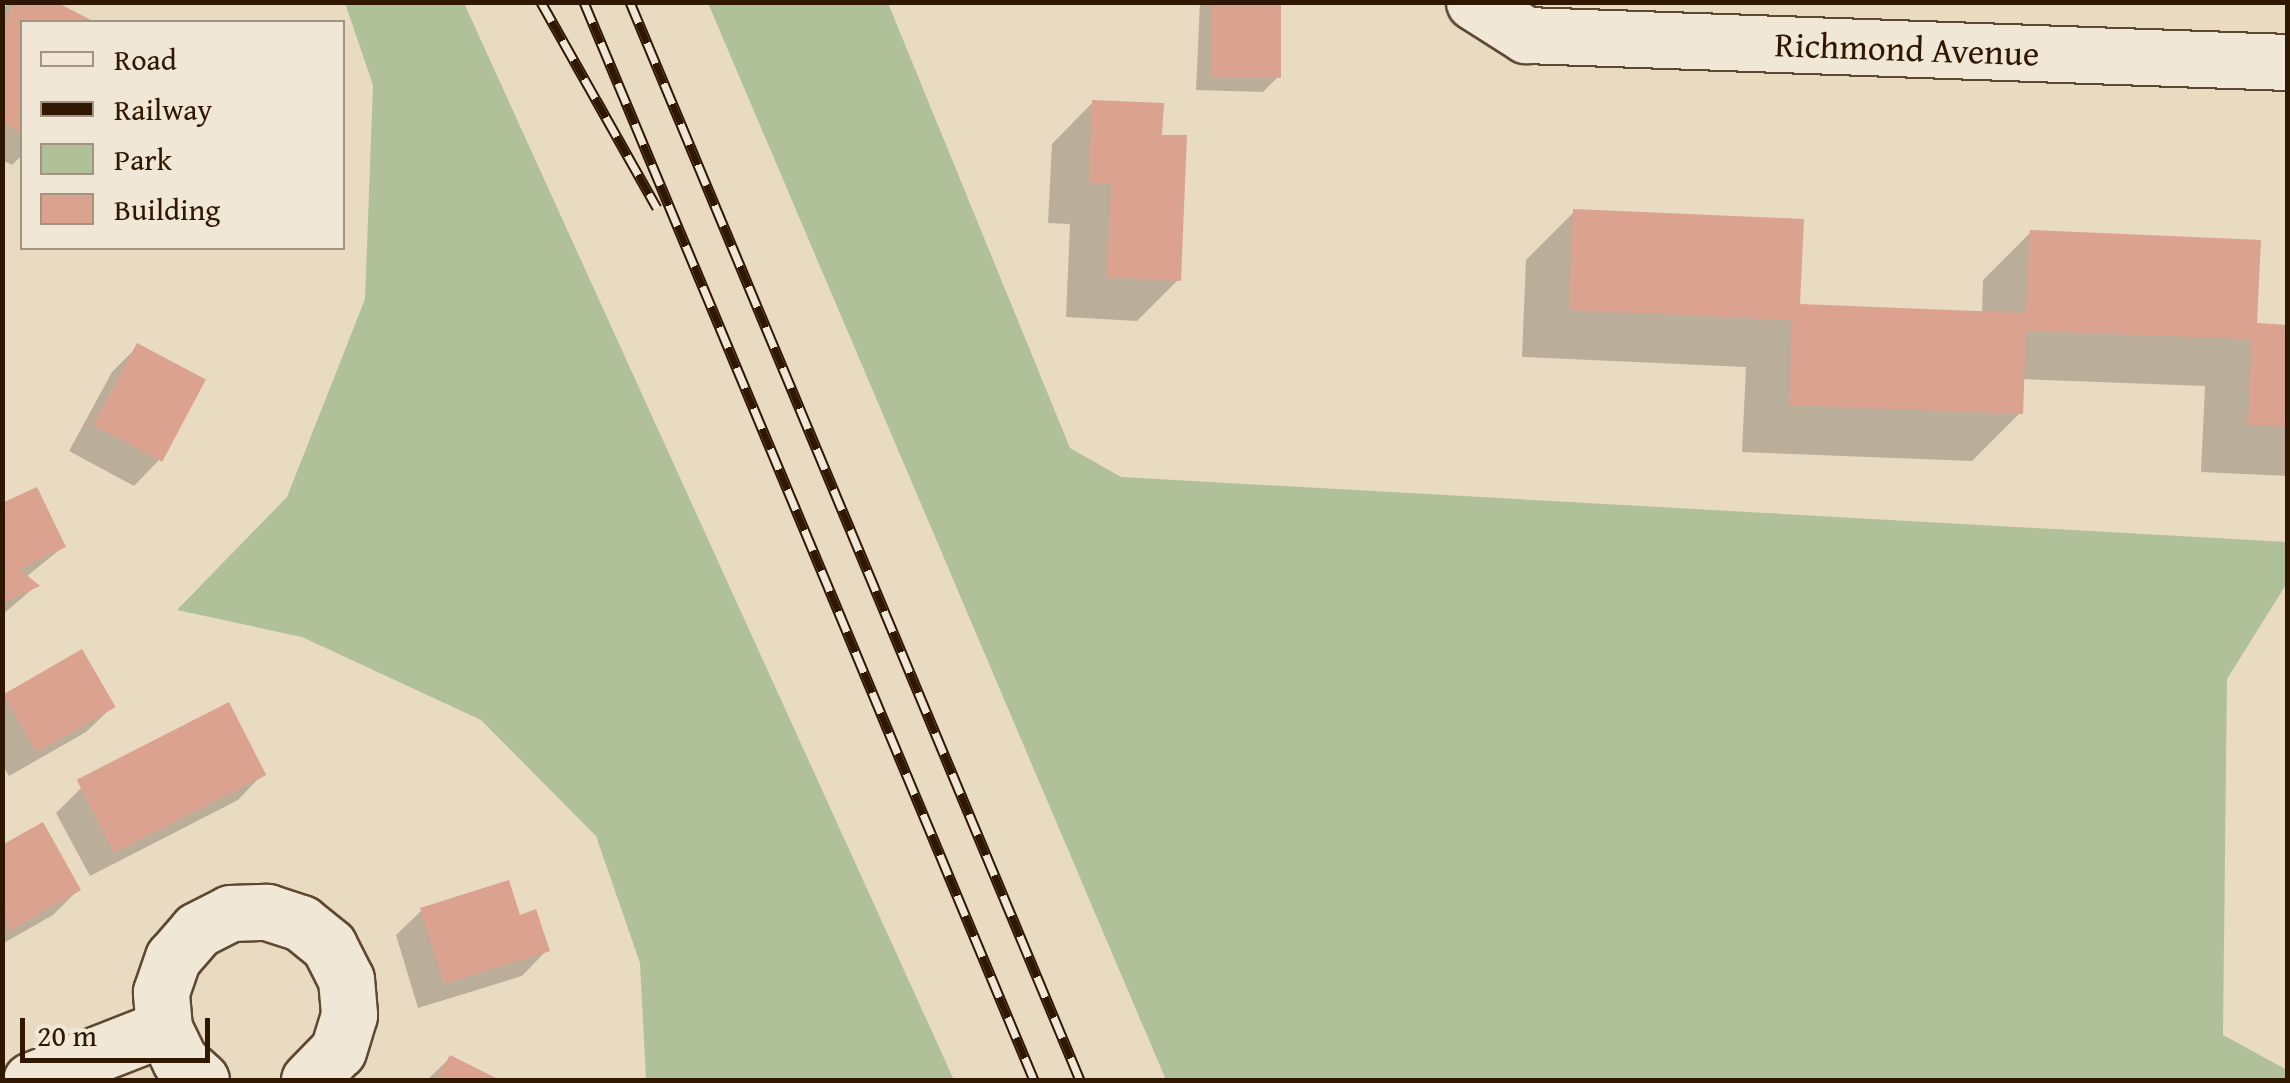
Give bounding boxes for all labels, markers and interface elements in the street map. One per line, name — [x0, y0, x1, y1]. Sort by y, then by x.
legend — [20, 20, 345, 250]
street label: Richmond Avenue — [1774, 23, 2040, 75]
text: Road — [114, 37, 177, 81]
text: Railway — [114, 87, 212, 131]
text: Park — [114, 137, 172, 181]
text: Building — [114, 187, 220, 231]
scale bar — [25, 998, 215, 1060]
text: 20 m — [37, 1013, 97, 1057]

